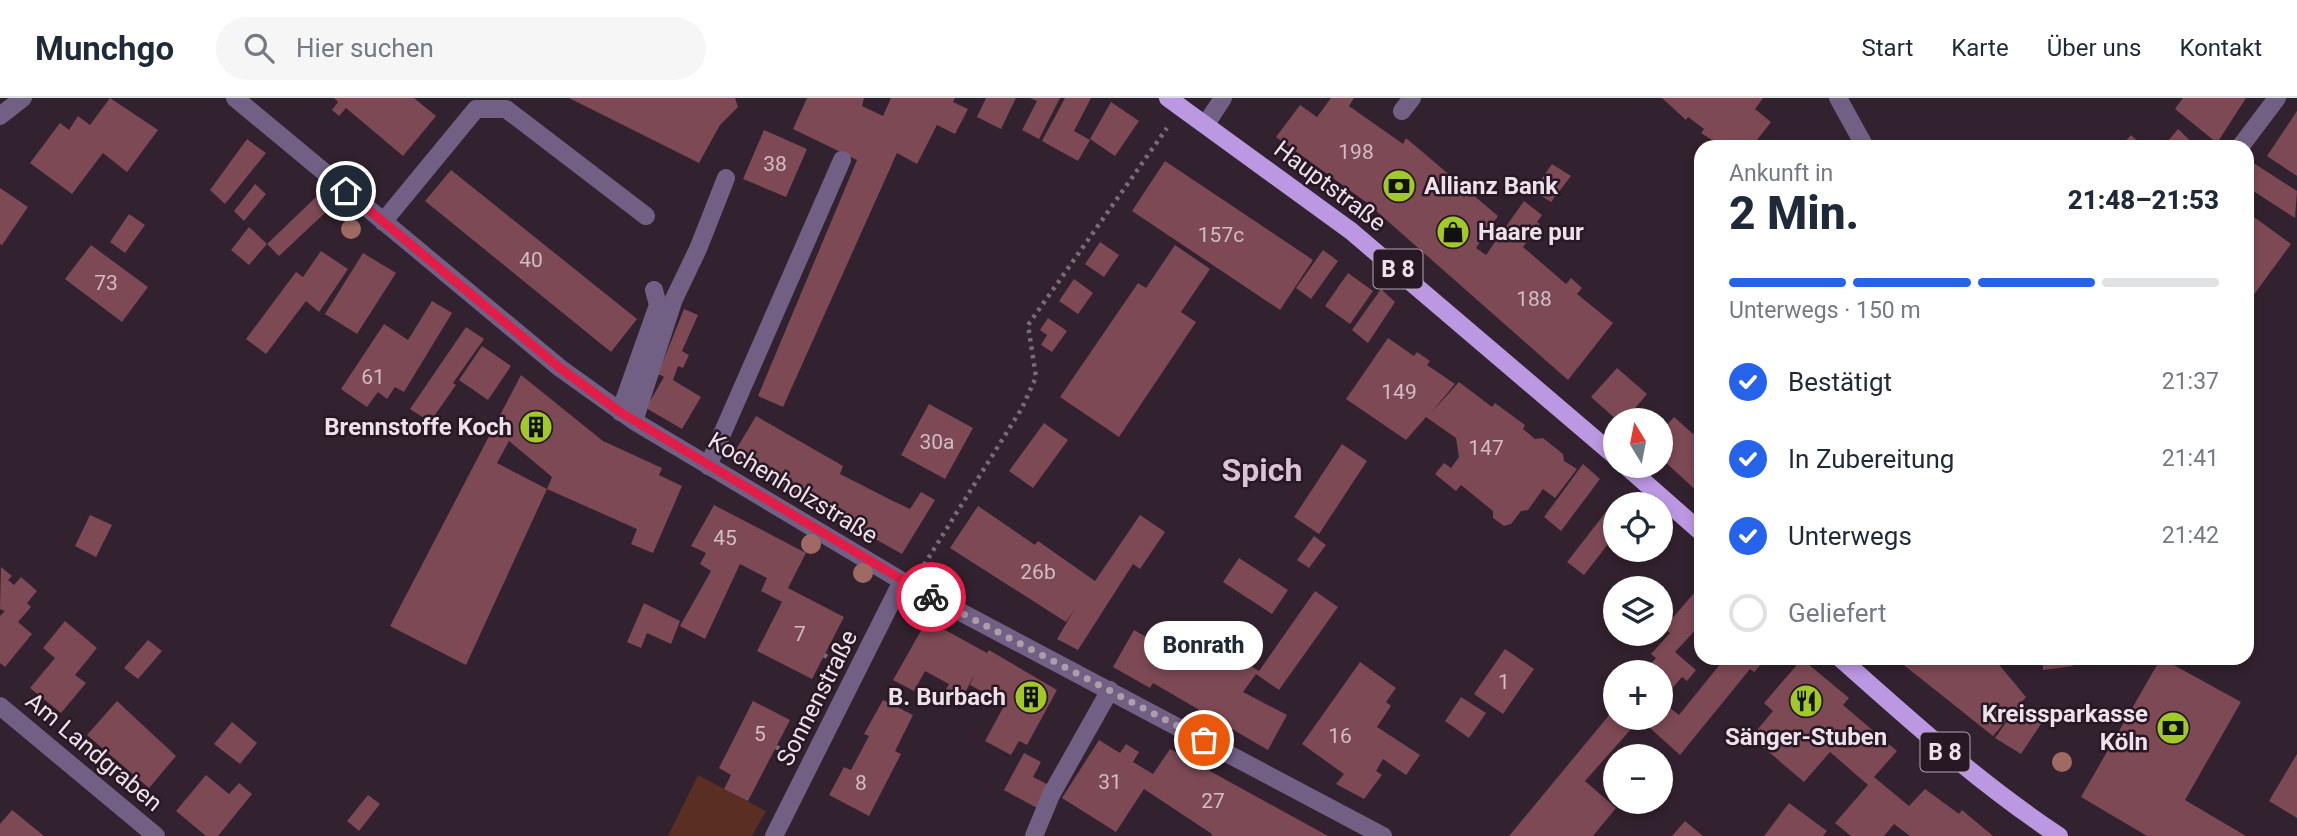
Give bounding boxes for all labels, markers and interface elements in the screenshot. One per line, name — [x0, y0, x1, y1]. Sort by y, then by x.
search box — [216, 17, 706, 80]
text: Munchgo — [35, 29, 174, 68]
icon: search — [240, 29, 278, 67]
text: Hier suchen — [296, 33, 434, 63]
text: Start — [1862, 34, 1913, 62]
text: Karte — [1951, 34, 2009, 62]
text: Über uns — [2047, 34, 2141, 62]
text: Kontakt — [2179, 34, 2262, 62]
street label: Hauptstraße — [1269, 135, 1391, 237]
house number: 198 — [1338, 140, 1374, 164]
house number: 38 — [763, 152, 787, 176]
text: Ankunft in — [1729, 160, 1833, 187]
pin — [316, 161, 376, 221]
bank icon: Allianz Bank — [1380, 167, 1418, 205]
icon: home — [327, 172, 365, 210]
place label: Allianz Bank — [1424, 172, 1559, 200]
text: 21:48–21:53 — [2068, 185, 2219, 215]
text: 2 Min. — [1729, 186, 1859, 240]
shop icon: Haare pur — [1434, 213, 1472, 251]
place label: Haare pur — [1478, 218, 1584, 246]
house number: 157c — [1198, 223, 1244, 247]
house number: 40 — [519, 248, 543, 272]
road number: B 8 — [1374, 250, 1422, 288]
house number: 73 — [94, 271, 118, 295]
house number: 188 — [1516, 287, 1552, 311]
text: Unterwegs · 150 m — [1729, 297, 1921, 324]
icon: check — [1729, 363, 1767, 401]
house number: 61 — [361, 365, 385, 389]
text: Bestätigt — [1788, 367, 1892, 397]
text: 21:37 — [2162, 368, 2219, 395]
house number: 149 — [1381, 380, 1417, 404]
building icon: Brennstoffe Koch — [517, 408, 555, 446]
north arrow — [1603, 408, 1673, 478]
map controls — [1603, 408, 1673, 814]
place label: Brennstoffe Koch — [324, 413, 512, 441]
street label: Kochenholzstraße — [703, 426, 883, 550]
house number: 30a — [919, 430, 955, 454]
house number: 147 — [1468, 436, 1504, 460]
icon: check — [1729, 440, 1767, 478]
text: In Zubereitung — [1788, 444, 1954, 474]
text: 21:41 — [2162, 445, 2219, 472]
district label: Spich — [1222, 451, 1302, 489]
button: locate — [1603, 492, 1673, 562]
icon: check — [1729, 517, 1767, 555]
text: Unterwegs — [1788, 521, 1912, 551]
text: 21:42 — [2162, 522, 2219, 549]
house number: 45 — [713, 526, 737, 550]
house number: 26b — [1020, 560, 1056, 584]
courier — [896, 562, 966, 632]
button: layers — [1603, 576, 1673, 646]
icon: bike — [912, 578, 950, 616]
text: Geliefert — [1788, 598, 1886, 628]
callout: Bonrath — [1144, 621, 1264, 670]
house number: 7 — [794, 622, 806, 646]
street label: Sonnenstraße — [771, 626, 863, 770]
text: Bonrath — [1163, 632, 1244, 659]
button: + — [1603, 660, 1673, 730]
house number: 1 — [1498, 670, 1510, 694]
building icon: B. Burbach — [1012, 678, 1050, 716]
restaurant icon: Sänger-Stuben — [1787, 682, 1825, 720]
place label: B. Burbach — [888, 683, 1006, 711]
street label: Am Landgraben — [20, 687, 168, 817]
place label: Kreissparkasse Köln — [1982, 700, 2148, 756]
bank icon: Kreissparkasse Köln — [2154, 709, 2192, 747]
pin — [1174, 710, 1234, 770]
icon: bag — [1185, 721, 1223, 759]
house number: 5 — [754, 722, 766, 746]
place label: Sänger-Stuben — [1725, 723, 1887, 751]
house number: 16 — [1328, 724, 1352, 748]
road number: B 8 — [1920, 732, 1969, 772]
button: − — [1603, 744, 1673, 814]
house number: 31 — [1098, 770, 1122, 794]
house number: 8 — [855, 771, 867, 795]
house number: 27 — [1201, 789, 1225, 813]

